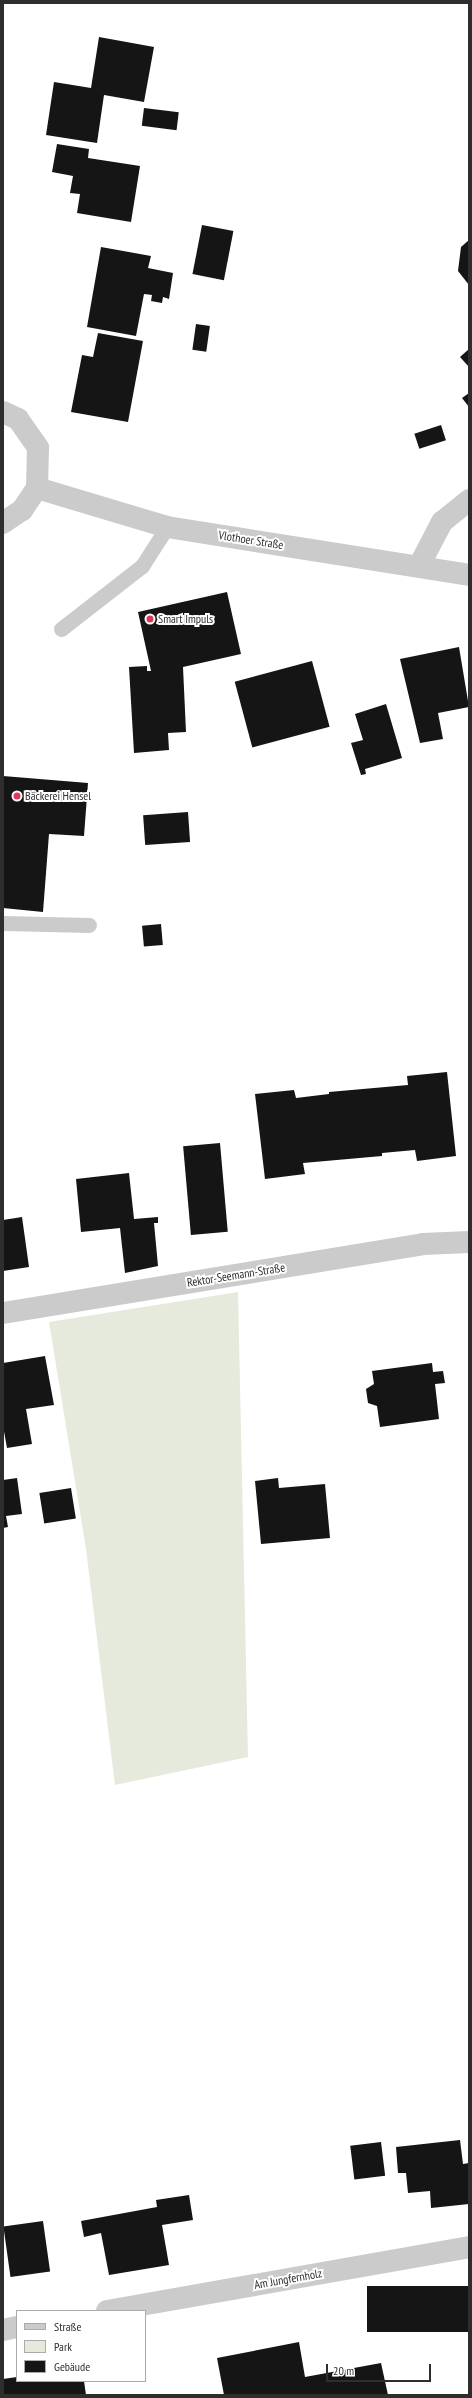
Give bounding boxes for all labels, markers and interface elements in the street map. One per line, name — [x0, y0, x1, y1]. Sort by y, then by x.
street label: Vlothoer Straße — [218, 528, 284, 552]
place label: Smart Impuls — [158, 612, 213, 626]
marker: Smart Impuls — [145, 614, 155, 624]
place label: Bäckerei Hensel — [25, 789, 91, 803]
marker: Bäckerei Hensel — [12, 791, 22, 801]
street label: Rektor-Seemann-Straße — [186, 1260, 286, 1290]
street label: Am Jungfernholz — [253, 2266, 323, 2292]
legend — [16, 2310, 146, 2382]
text: Straße — [54, 2319, 81, 2334]
text: Park — [54, 2339, 72, 2354]
scale bar — [328, 2356, 433, 2382]
text: Gebäude — [54, 2359, 90, 2374]
text: 20 m — [333, 2363, 354, 2378]

